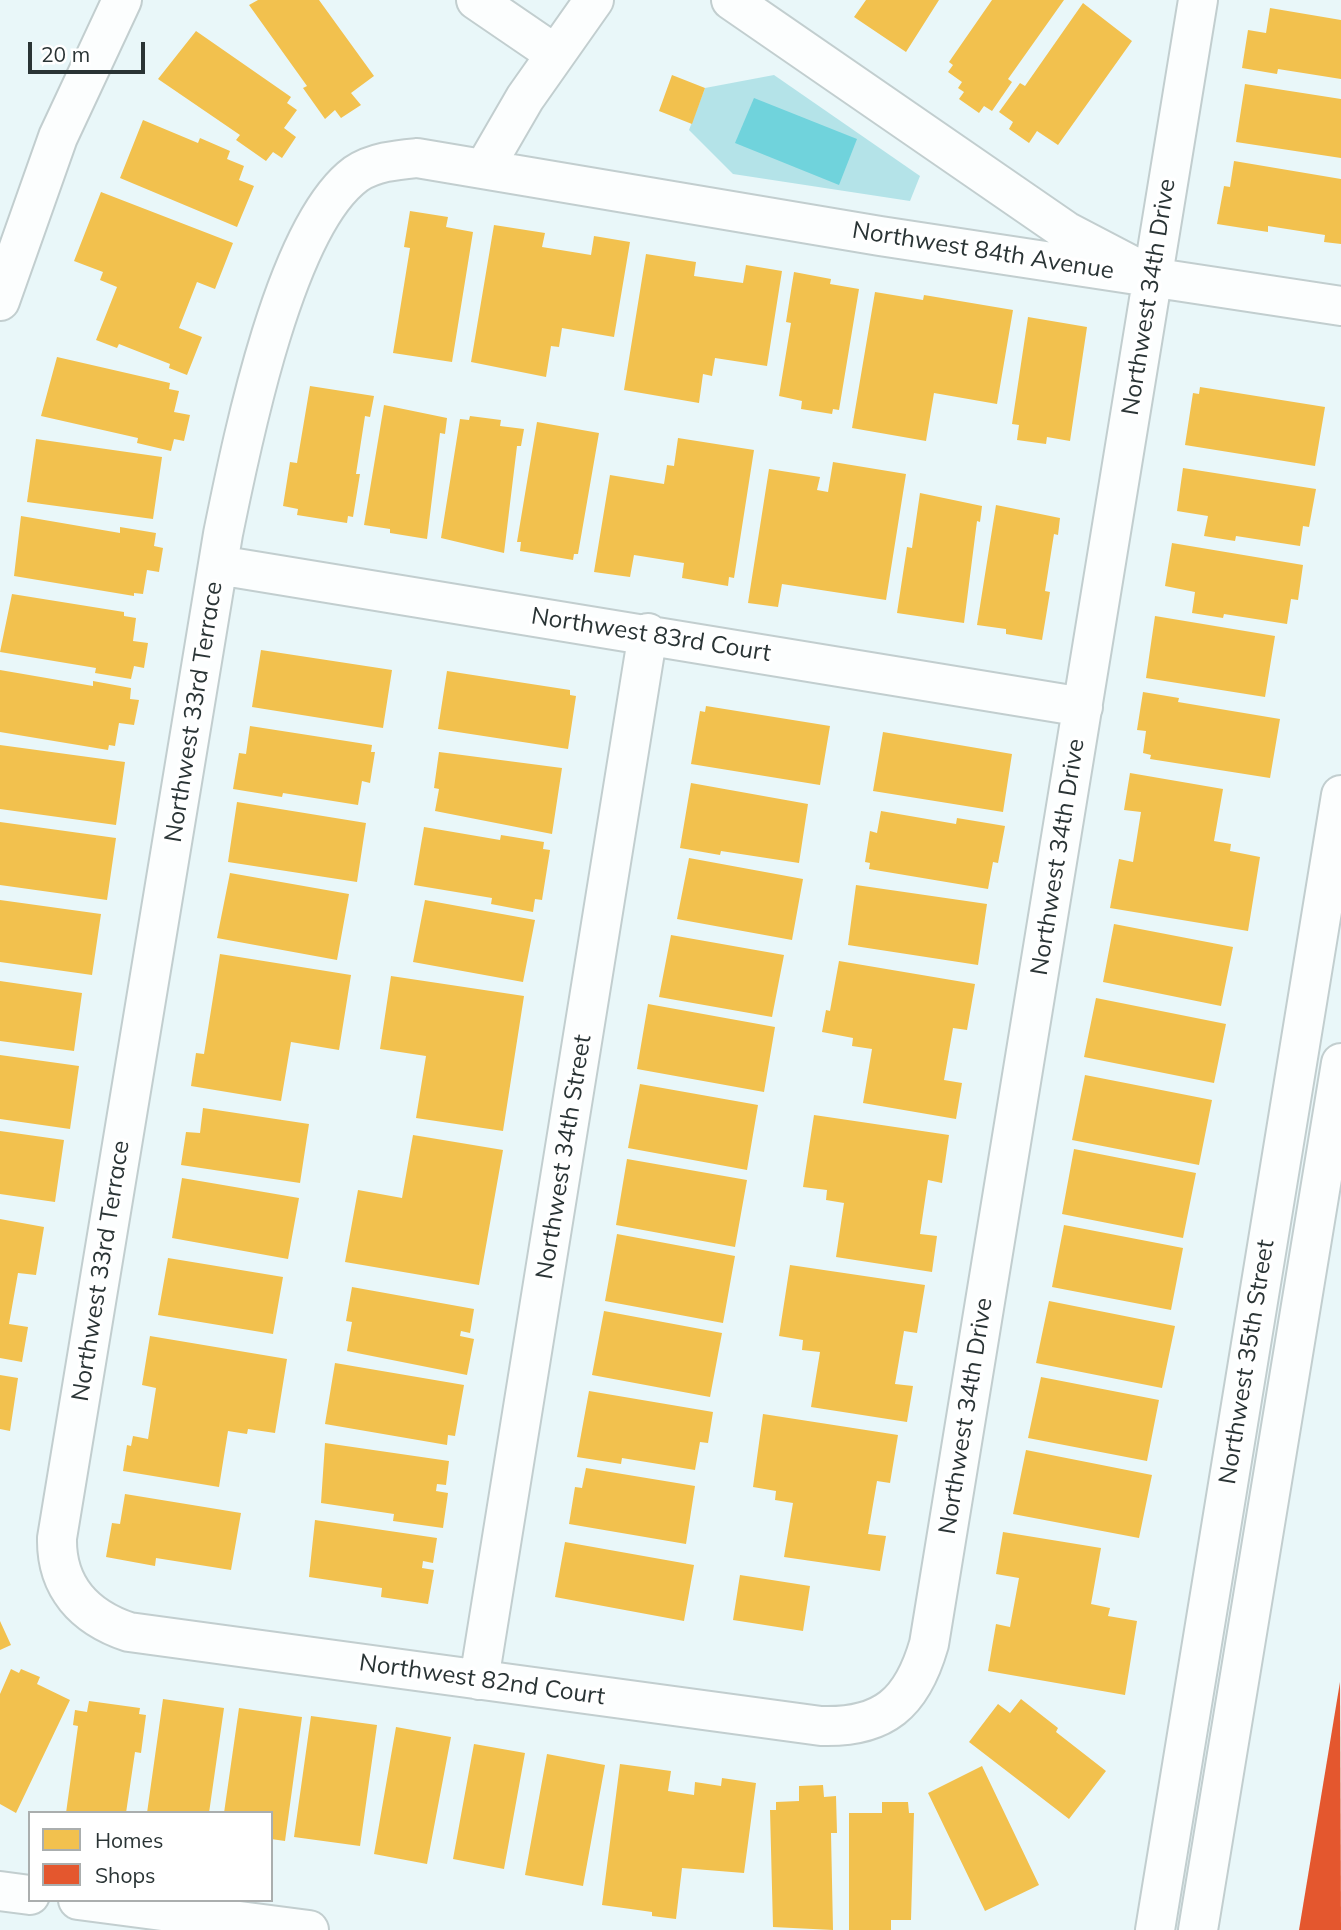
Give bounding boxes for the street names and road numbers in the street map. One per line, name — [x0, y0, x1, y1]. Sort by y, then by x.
street label: Northwest 34th Drive — [1116, 177, 1182, 417]
street label: Northwest 84th Avenue — [850, 216, 1116, 286]
street label: Northwest 33rd Terrace — [159, 580, 229, 844]
street label: Northwest 83rd Court — [529, 602, 773, 668]
street label: Northwest 34th Drive — [1025, 737, 1091, 977]
street label: Northwest 34th Street — [530, 1033, 598, 1281]
street label: Northwest 33rd Terrace — [66, 1139, 136, 1403]
street label: Northwest 35th Street — [1213, 1238, 1281, 1486]
street label: Northwest 34th Drive — [933, 1296, 999, 1536]
street label: Northwest 82nd Court — [357, 1648, 607, 1712]

